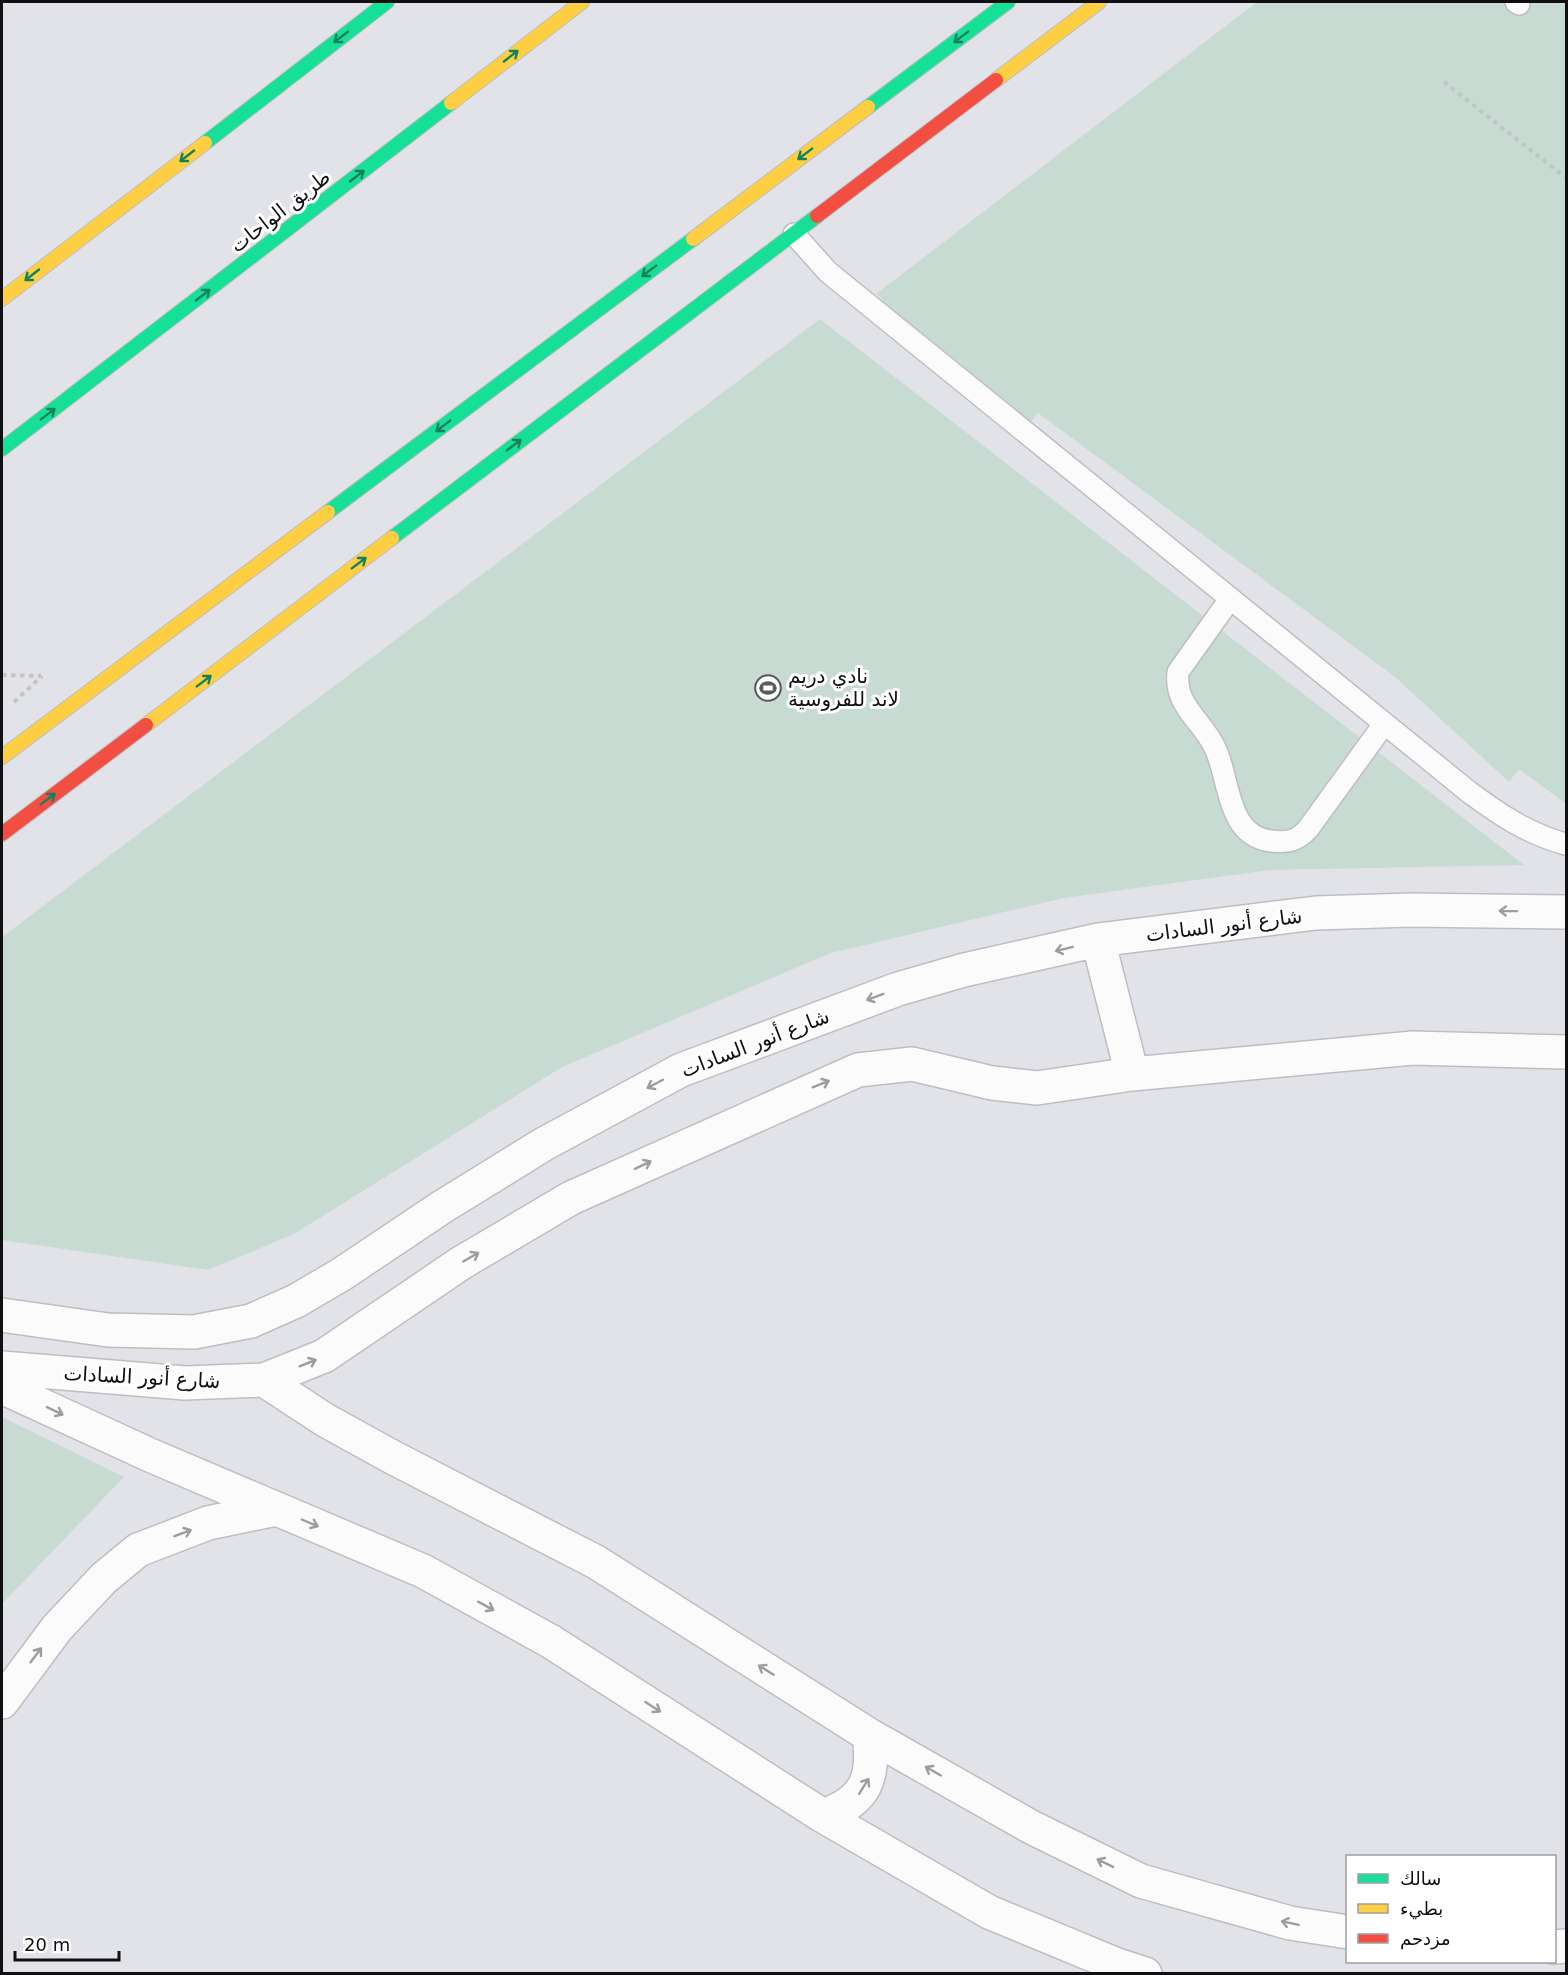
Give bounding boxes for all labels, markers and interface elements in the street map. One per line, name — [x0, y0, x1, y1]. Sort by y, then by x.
one-way arrow — [953, 30, 969, 43]
one-way arrow — [333, 31, 349, 44]
one-way arrow — [503, 50, 519, 63]
one-way arrow — [797, 147, 813, 160]
one-way arrow — [179, 150, 195, 163]
street label: طريق الواحات — [225, 164, 335, 258]
one-way arrow — [349, 169, 365, 182]
one-way arrow — [641, 264, 657, 277]
one-way arrow — [24, 269, 40, 282]
one-way arrow — [195, 289, 211, 302]
one-way arrow — [40, 407, 56, 420]
one-way arrow — [435, 419, 451, 432]
one-way arrow — [506, 439, 522, 452]
one-way arrow — [351, 557, 367, 570]
place label: نادي دريم لاند للفروسية — [788, 664, 899, 711]
sports icon: نادي دريم لاند للفروسية — [753, 673, 783, 703]
one-way arrow — [195, 675, 211, 687]
one-way arrow — [40, 793, 56, 806]
street label: شارع أنور السادات — [1144, 903, 1303, 946]
one-way arrow — [1499, 906, 1519, 917]
one-way arrow — [1055, 943, 1074, 955]
one-way arrow — [866, 993, 885, 1004]
street label: شارع أنور السادات — [677, 1003, 833, 1082]
one-way arrow — [647, 1078, 664, 1090]
one-way arrow — [811, 1078, 829, 1089]
one-way arrow — [633, 1159, 652, 1170]
one-way arrow — [462, 1250, 479, 1262]
one-way arrow — [298, 1356, 317, 1367]
street label: شارع أنور السادات — [63, 1360, 221, 1393]
one-way arrow — [45, 1406, 63, 1418]
one-way arrow — [301, 1518, 319, 1529]
one-way arrow — [173, 1526, 191, 1537]
one-way arrow — [477, 1601, 495, 1612]
one-way arrow — [30, 1648, 43, 1664]
one-way arrow — [758, 1663, 775, 1675]
one-way arrow — [644, 1701, 661, 1713]
one-way arrow — [925, 1765, 942, 1777]
one-way arrow — [858, 1777, 871, 1794]
legend — [1346, 1855, 1556, 1963]
one-way arrow — [1096, 1857, 1114, 1869]
text: سالك — [1400, 1868, 1441, 1889]
text: بطيء — [1400, 1898, 1443, 1920]
one-way arrow — [1281, 1916, 1300, 1928]
scale bar — [15, 1924, 118, 1962]
text: مزدحم — [1400, 1928, 1451, 1950]
text: 20 m — [24, 1934, 70, 1955]

